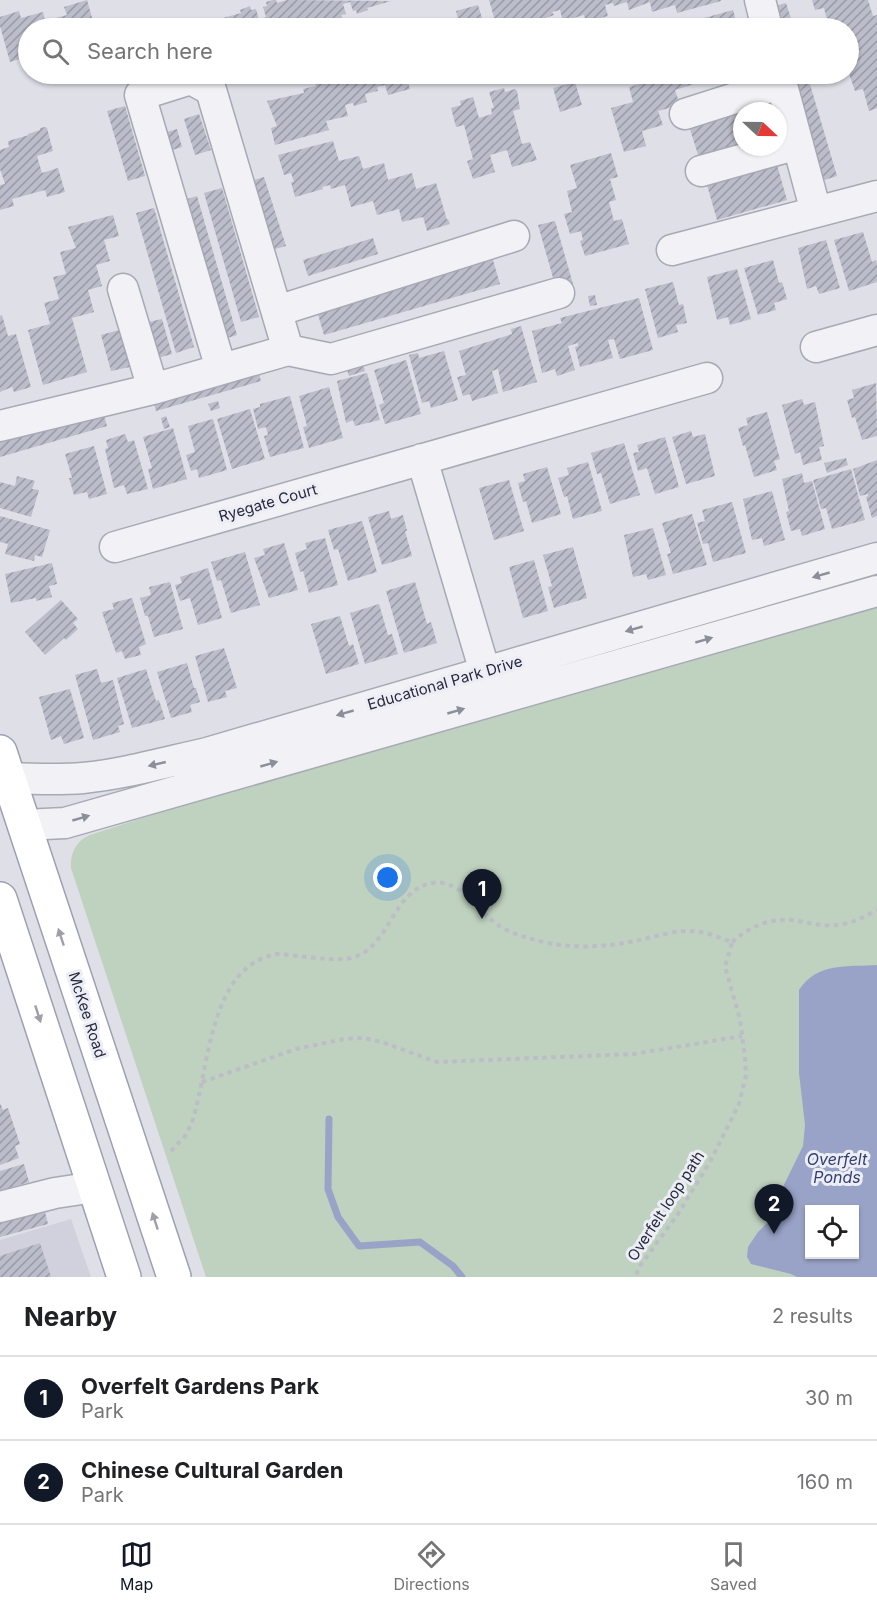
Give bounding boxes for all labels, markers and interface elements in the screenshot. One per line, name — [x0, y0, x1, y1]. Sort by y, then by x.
search box — [18, 18, 859, 84]
icon: search — [39, 35, 72, 68]
text: Search here — [87, 38, 213, 64]
north arrow — [733, 102, 787, 156]
street label: Ryegate Court — [216, 479, 319, 526]
one-way arrow — [812, 570, 830, 580]
one-way arrow — [624, 625, 642, 634]
one-way arrow — [695, 635, 713, 644]
street label: Educational Park Drive — [365, 651, 525, 714]
one-way arrow — [447, 705, 465, 715]
one-way arrow — [336, 708, 355, 718]
one-way arrow — [260, 759, 278, 769]
one-way arrow — [148, 760, 167, 769]
one-way arrow — [72, 813, 90, 822]
your location — [373, 863, 402, 892]
pin: 1 — [462, 870, 502, 919]
one-way arrow — [55, 928, 65, 946]
street label: McKee Road — [65, 969, 110, 1060]
one-way arrow — [34, 1005, 43, 1023]
street label: Overfelt loop path — [623, 1147, 708, 1264]
water label: Overfelt Ponds — [807, 1149, 868, 1187]
pin: 2 — [754, 1184, 794, 1234]
map controls — [805, 1205, 859, 1259]
button: locate — [805, 1205, 859, 1259]
one-way arrow — [150, 1212, 160, 1230]
text: Nearby — [24, 1301, 117, 1332]
text: 2 results — [772, 1304, 853, 1328]
text: Overfelt Gardens Park — [81, 1373, 319, 1399]
text: 1 — [39, 1386, 48, 1410]
text: 30 m — [805, 1386, 853, 1410]
text: Park — [81, 1399, 124, 1423]
text: Chinese Cultural Garden — [81, 1457, 343, 1483]
text: 2 — [37, 1470, 50, 1494]
text: 160 m — [797, 1470, 853, 1494]
text: Park — [81, 1483, 124, 1507]
tab: Map — [120, 1538, 153, 1594]
tab: Directions — [394, 1538, 470, 1594]
tab: Saved — [710, 1538, 757, 1594]

